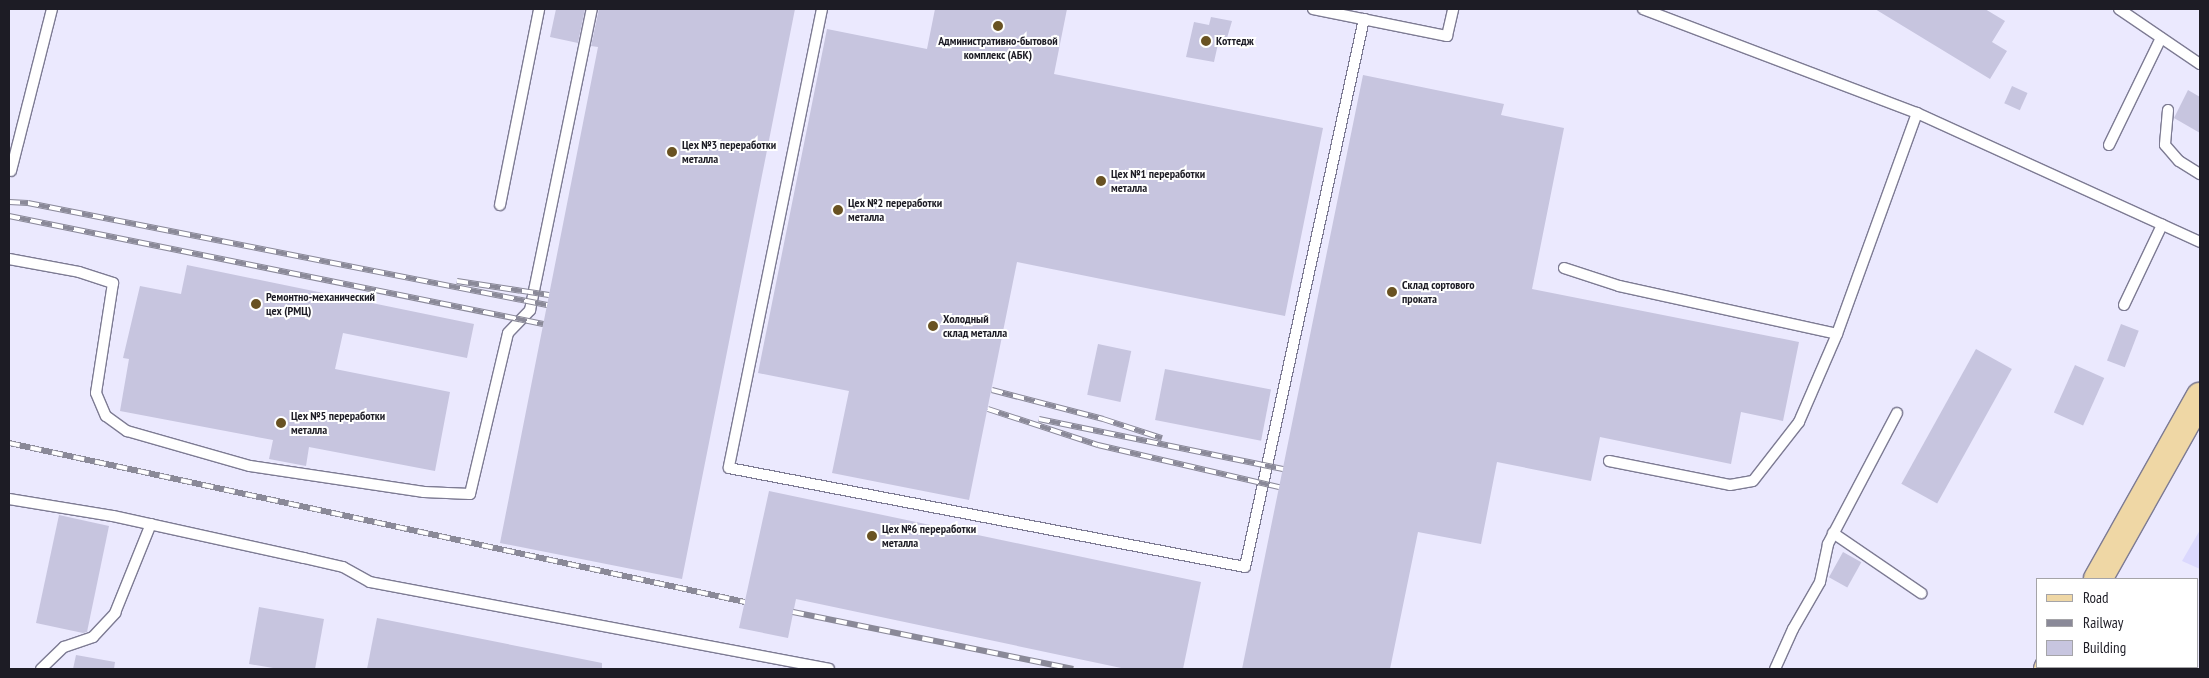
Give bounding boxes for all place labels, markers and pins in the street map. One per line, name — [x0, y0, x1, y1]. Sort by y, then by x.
marker: Административно-бытовой комплекс (АБК) — [992, 20, 1004, 32]
place label: Административно-бытовой комплекс (АБК) — [938, 34, 1058, 62]
place label: Коттедж — [1216, 34, 1254, 48]
marker: Коттедж — [1200, 35, 1212, 47]
place label: Цех №3 переработки металла — [682, 138, 776, 166]
marker: Цех №3 переработки металла — [666, 146, 678, 158]
place label: Цех №1 переработки металла — [1111, 167, 1205, 195]
marker: Цех №1 переработки металла — [1095, 175, 1107, 187]
place label: Цех №2 переработки металла — [848, 196, 942, 224]
marker: Цех №2 переработки металла — [832, 204, 844, 216]
place label: Склад сортового проката — [1402, 278, 1475, 306]
marker: Склад сортового проката — [1386, 286, 1398, 298]
place label: Ремонтно-механический цех (РМЦ) — [266, 290, 375, 318]
marker: Ремонтно-механический цех (РМЦ) — [250, 298, 262, 310]
place label: Холодный склад металла — [943, 312, 1007, 340]
marker: Холодный склад металла — [927, 320, 939, 332]
place label: Цех №5 переработки металла — [291, 409, 385, 437]
marker: Цех №5 переработки металла — [275, 417, 287, 429]
place label: Цех №6 переработки металла — [882, 522, 976, 550]
marker: Цех №6 переработки металла — [866, 530, 878, 542]

